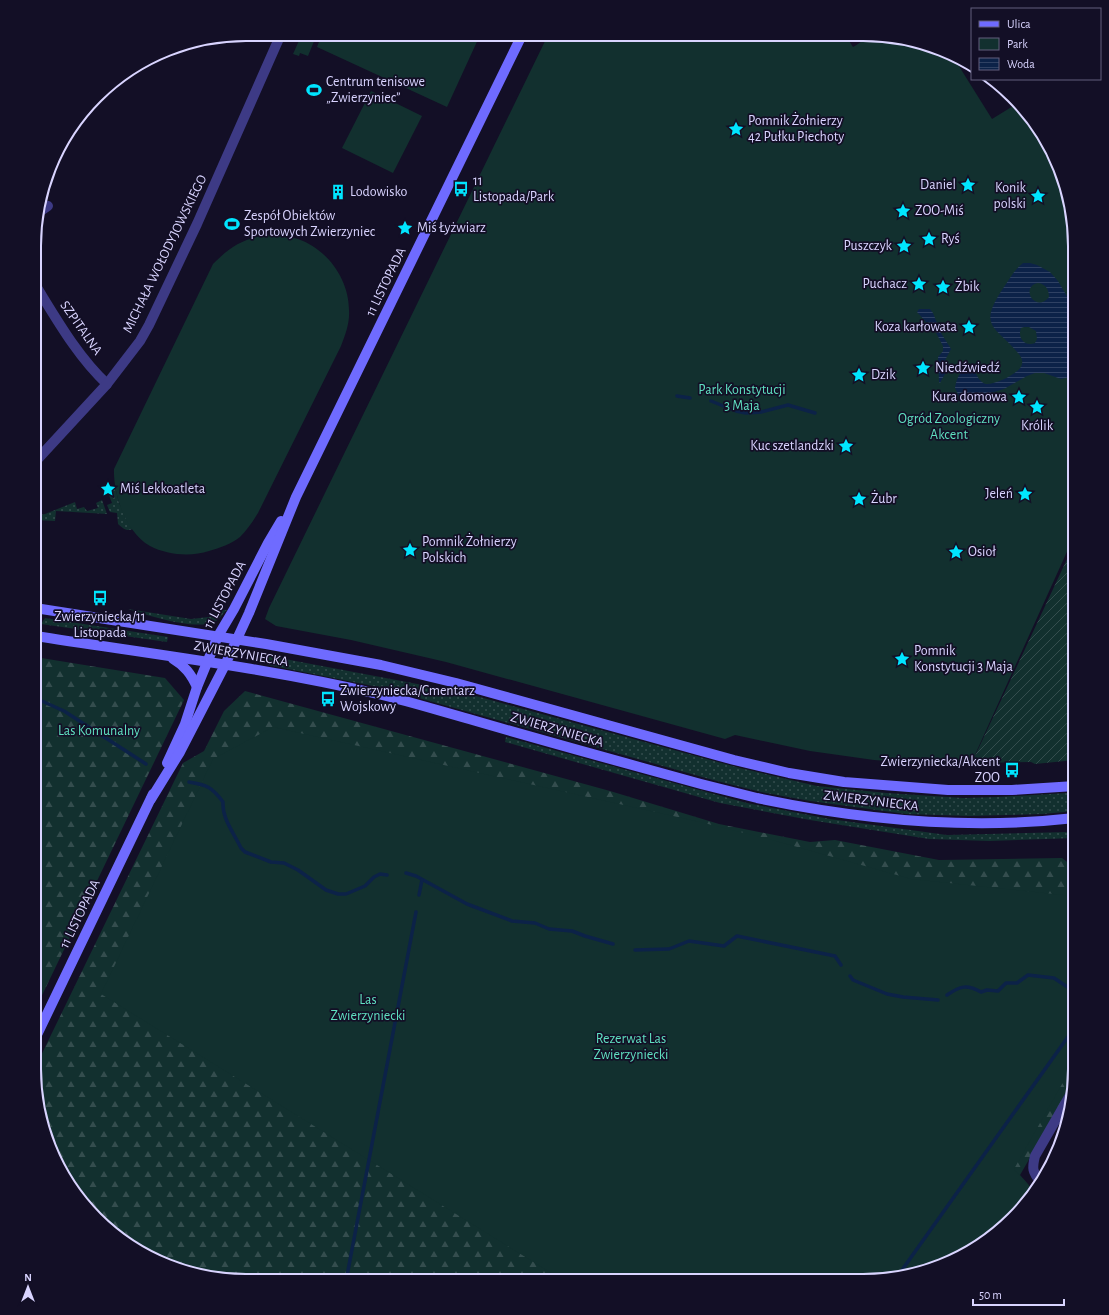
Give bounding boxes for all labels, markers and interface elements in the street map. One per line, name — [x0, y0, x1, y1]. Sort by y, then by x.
legend — [971, 8, 1101, 80]
text: Ulica — [1007, 18, 1031, 30]
text: Park — [1007, 38, 1028, 50]
text: Woda — [1007, 58, 1035, 70]
place label: Centrum tenisowe „Zwierzyniec” — [326, 75, 425, 105]
sports icon: Centrum tenisowe „Zwierzyniec” — [305, 81, 323, 99]
place label: Pomnik Żołnierzy 42 Pułku Piechoty — [748, 111, 844, 144]
place icon: Pomnik Żołnierzy 42 Pułku Piechoty — [727, 120, 745, 138]
street label: MICHAŁA WOŁODYJOWSKIEGO — [120, 172, 210, 335]
place label: 11 Listopada/Park — [473, 174, 555, 204]
place icon: Daniel — [959, 176, 977, 194]
place label: Daniel — [920, 178, 956, 192]
bus stop icon: 11 Listopada/Park — [452, 180, 470, 198]
place label: Konik polski — [994, 181, 1027, 211]
building icon: Lodowisko — [329, 183, 347, 201]
place label: Lodowisko — [350, 185, 408, 199]
place icon: Konik polski — [1029, 187, 1047, 205]
place icon: ZOO-Miś — [894, 202, 912, 220]
place label: ZOO-Miś — [915, 204, 964, 218]
place label: Zespół Obiektów Sportowych Zwierzyniec — [244, 209, 376, 239]
sports icon: Zespół Obiektów Sportowych Zwierzyniec — [223, 215, 241, 233]
place icon: Miś Łyżwiarz — [396, 219, 414, 237]
place label: Miś Łyżwiarz — [417, 221, 486, 235]
place icon: Ryś — [920, 230, 938, 248]
place label: Ryś — [941, 232, 960, 246]
place icon: Puszczyk — [895, 237, 913, 255]
place label: Puszczyk — [844, 239, 893, 253]
street label: 11 LISTOPADA — [363, 245, 409, 319]
place icon: Puchacz — [910, 275, 928, 293]
place label: Puchacz — [863, 277, 907, 291]
place label: Żbik — [955, 277, 980, 294]
place icon: Żbik — [934, 278, 952, 296]
street label: SZPITALNA — [57, 298, 105, 358]
place icon: Koza karłowata — [960, 318, 978, 336]
place label: Koza karłowata — [875, 320, 958, 334]
place icon: Niedźwiedź — [914, 359, 932, 377]
place label: Niedźwiedź — [935, 361, 1000, 375]
place icon: Dzik — [850, 366, 868, 384]
place label: Dzik — [871, 368, 896, 382]
park label: Park Konstytucji 3 Maja — [698, 383, 786, 413]
place icon: Kura domowa — [1010, 388, 1028, 406]
place label: Kura domowa — [932, 390, 1008, 404]
place icon: Królik — [1028, 398, 1046, 416]
park label: Ogród Zoologiczny Akcent — [898, 412, 1000, 442]
place label: Królik — [1021, 419, 1054, 433]
place icon: Kuc szetlandzki — [837, 437, 855, 455]
place label: Kuc szetlandzki — [750, 439, 834, 453]
place icon: Miś Lekkoatleta — [99, 480, 117, 498]
place label: Miś Lekkoatleta — [120, 482, 206, 496]
place icon: Jeleń — [1016, 485, 1034, 503]
place label: Jeleń — [985, 487, 1013, 501]
place label: Żubr — [871, 489, 897, 506]
place icon: Żubr — [850, 490, 868, 508]
place label: Pomnik Żołnierzy Polskich — [422, 532, 517, 565]
place icon: Pomnik Żołnierzy Polskich — [401, 541, 419, 559]
place icon: Osioł — [947, 543, 965, 561]
place label: Osioł — [968, 545, 996, 559]
street label: 11 LISTOPADA — [201, 559, 249, 631]
bus stop icon: Zwierzyniecka/11 Listopada — [91, 589, 109, 607]
place label: Zwierzyniecka/11 Listopada — [54, 610, 146, 640]
street label: ZWIERZYNIECKA — [193, 639, 289, 669]
place label: Pomnik Konstytucji 3 Maja — [914, 644, 1013, 674]
place icon: Pomnik Konstytucji 3 Maja — [893, 650, 911, 668]
place label: Zwierzyniecka/Cmentarz Wojskowy — [340, 684, 475, 714]
bus stop icon: Zwierzyniecka/Cmentarz Wojskowy — [319, 690, 337, 708]
street label: ZWIERZYNIECKA — [509, 710, 605, 750]
park label: Las Komunalny — [58, 724, 140, 738]
place label: Zwierzyniecka/Akcent ZOO — [881, 755, 1001, 785]
bus stop icon: Zwierzyniecka/Akcent ZOO — [1003, 761, 1021, 779]
street label: ZWIERZYNIECKA — [823, 788, 919, 814]
street label: 11 LISTOPADA — [57, 877, 103, 951]
park label: Las Zwierzyniecki — [331, 993, 405, 1023]
park label: Rezerwat Las Zwierzyniecki — [594, 1032, 668, 1062]
north arrow — [8, 1267, 48, 1307]
text: N — [24, 1272, 32, 1283]
scale bar — [973, 1281, 1064, 1307]
text: 50 m — [979, 1289, 1002, 1301]

